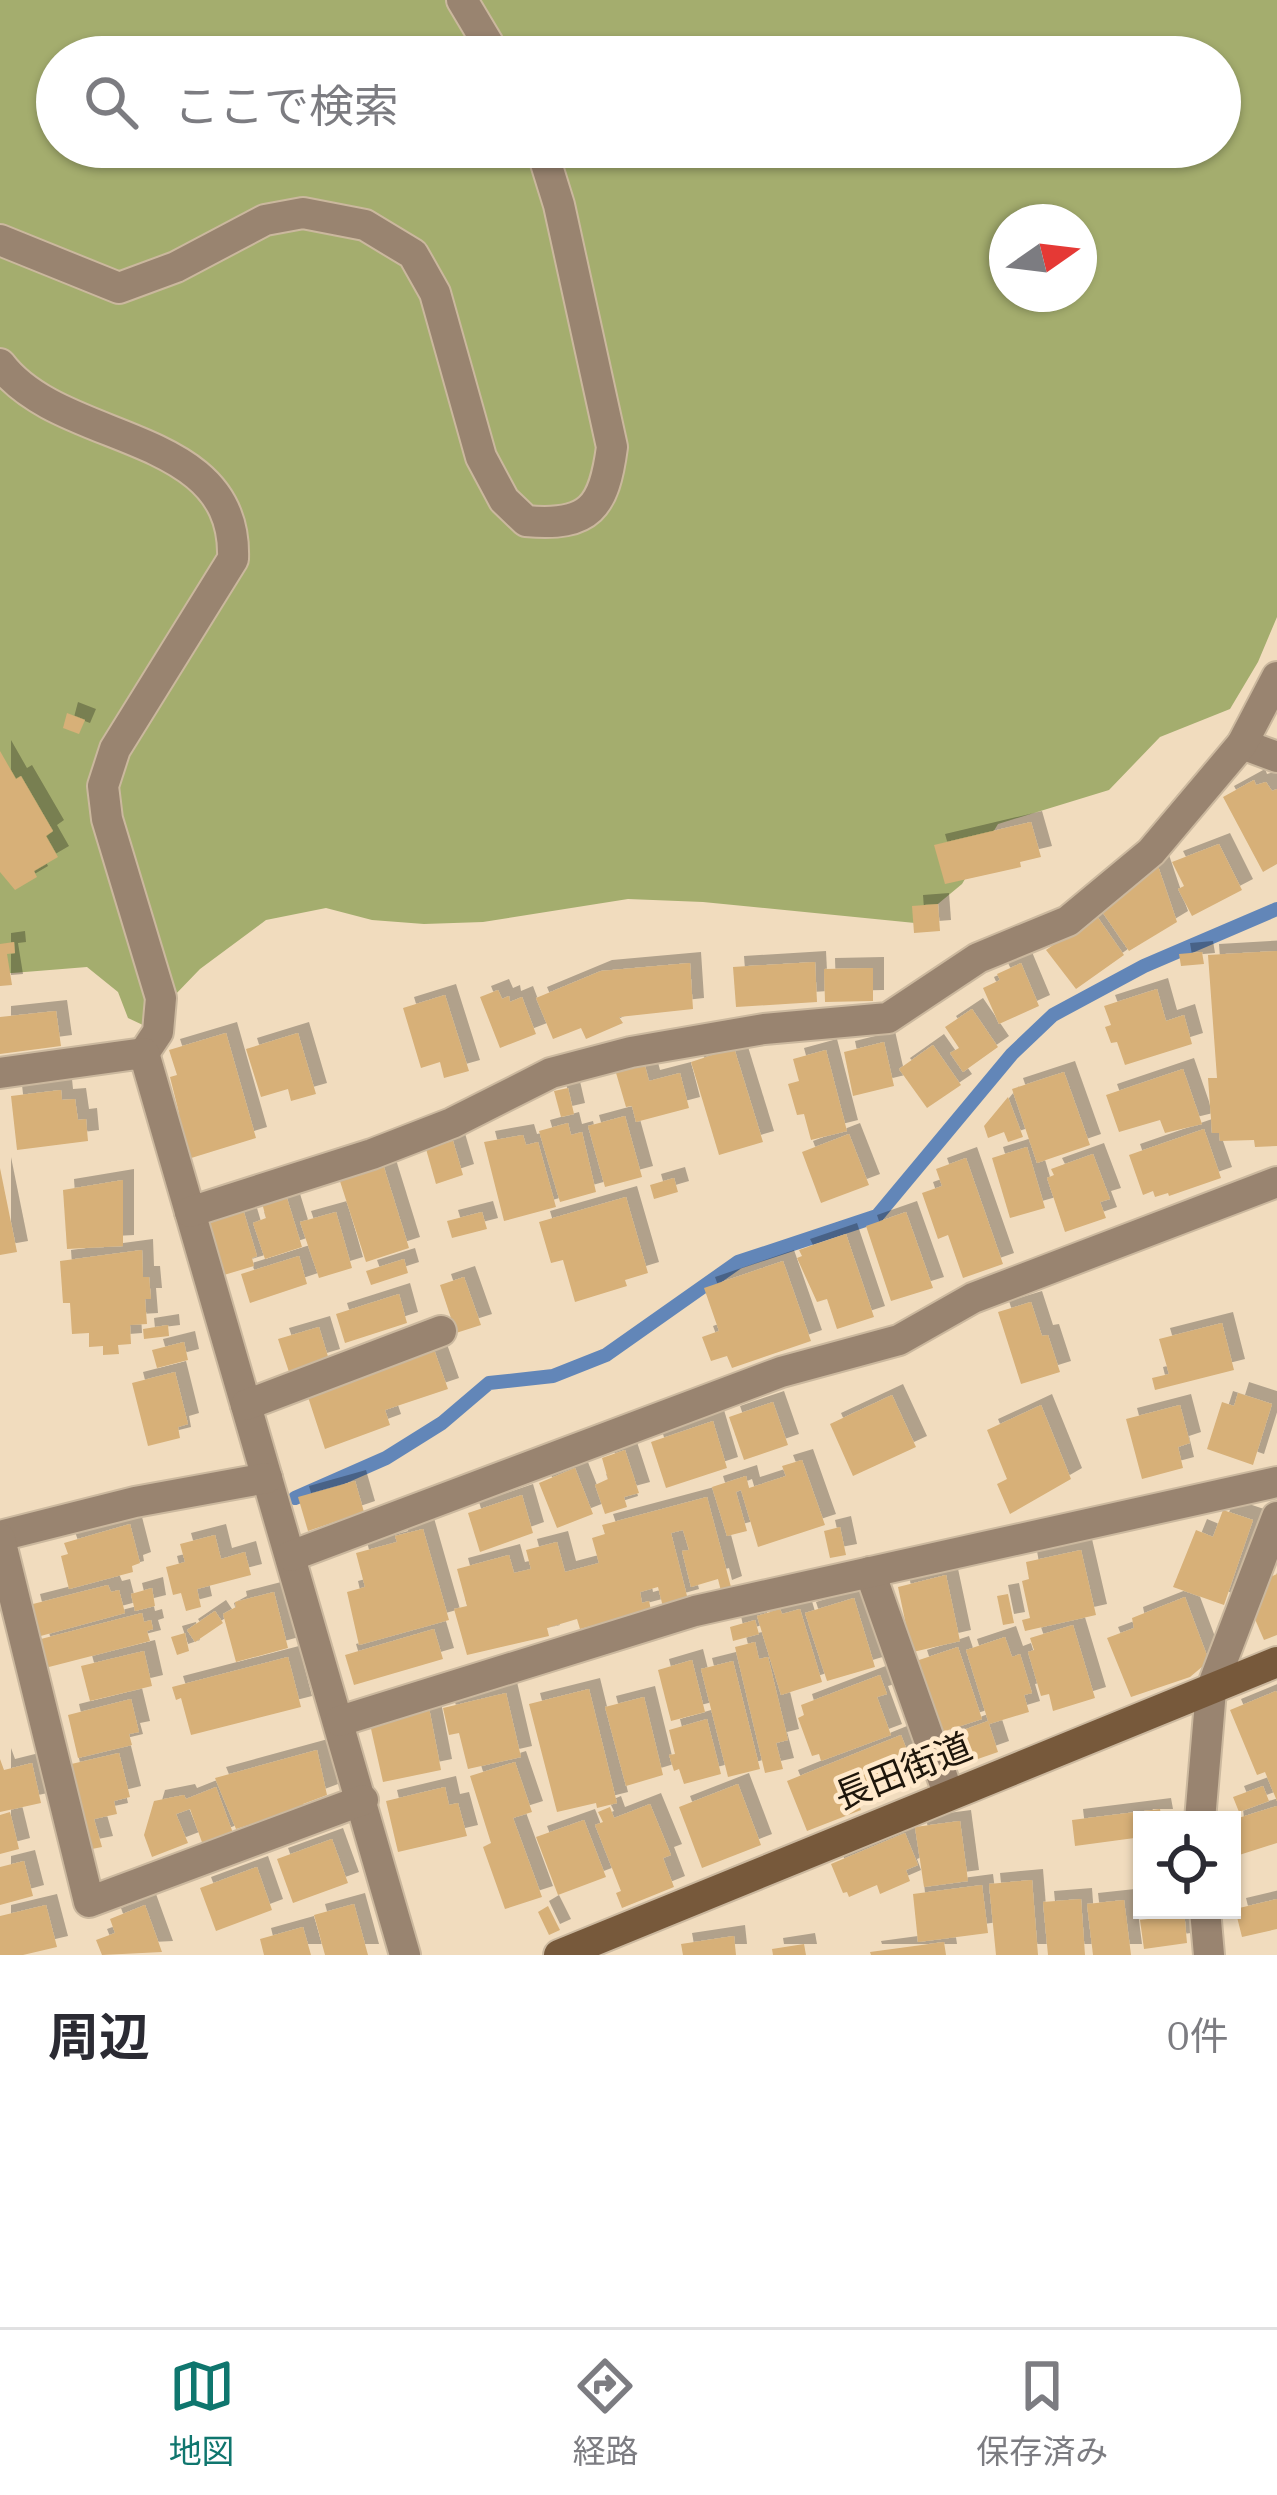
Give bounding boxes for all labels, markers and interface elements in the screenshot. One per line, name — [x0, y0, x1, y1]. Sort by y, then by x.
search box — [36, 36, 1241, 168]
icon: search — [78, 69, 144, 135]
text: ここで検索 — [174, 76, 399, 134]
north arrow — [989, 204, 1097, 312]
street label: 長田街道 — [827, 1722, 978, 1819]
map controls — [1133, 1811, 1241, 1919]
button: locate — [1133, 1811, 1241, 1919]
text: 周辺 — [48, 2003, 150, 2069]
text: 0件 — [1167, 2010, 1229, 2061]
tab: 地図 — [169, 2353, 235, 2473]
tab: 経路 — [572, 2353, 638, 2473]
tab: 保存済み — [976, 2353, 1108, 2473]

